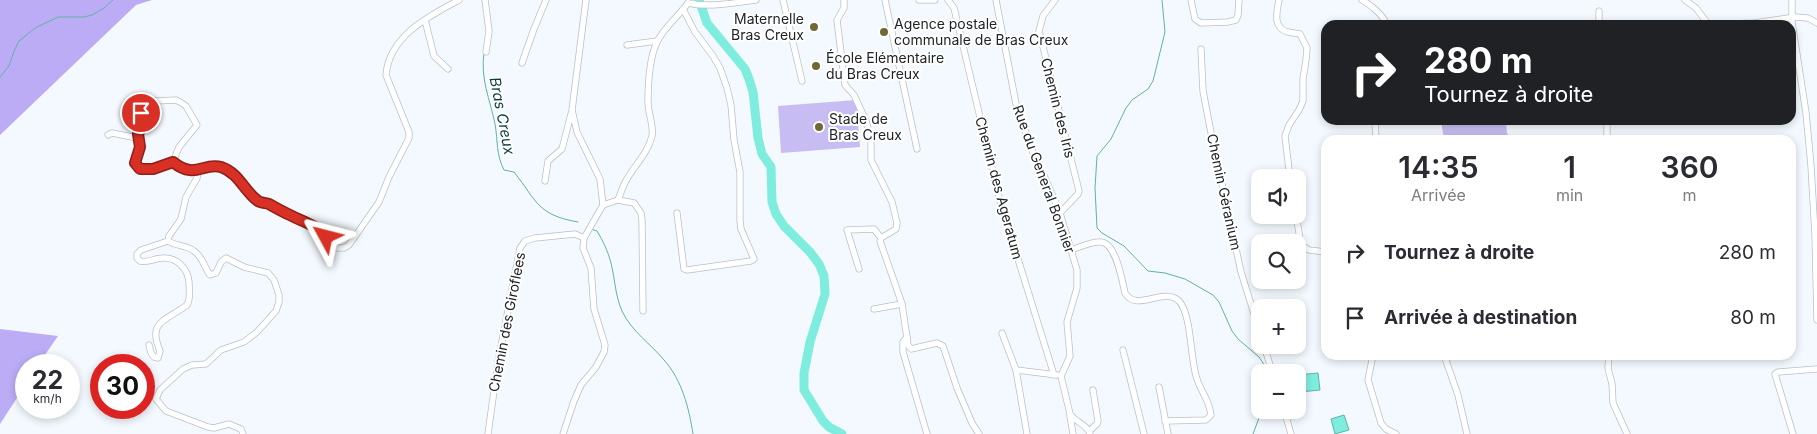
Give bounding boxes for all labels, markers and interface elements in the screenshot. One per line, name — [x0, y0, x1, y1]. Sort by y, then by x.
place label: Maternelle Bras Creux — [731, 10, 804, 43]
place label: Agence postale communale de Bras Creux — [894, 15, 1069, 48]
marker: Maternelle Bras Creux — [808, 21, 820, 33]
marker: Agence postale communale de Bras Creux — [878, 26, 890, 38]
text: 280 m — [1424, 39, 1533, 81]
icon: right — [1341, 40, 1406, 105]
place label: École Elémentaire du Bras Creux — [826, 49, 944, 82]
street label: Chemin des Iris — [1038, 56, 1079, 160]
marker: École Elémentaire du Bras Creux — [810, 60, 822, 72]
water label: Bras Creux — [486, 76, 519, 157]
text: Tournez à droite — [1424, 81, 1593, 107]
pin — [120, 92, 162, 134]
icon: arrive — [127, 99, 155, 127]
street label: Rue du General Bonnier — [1010, 102, 1079, 255]
place label: Stade de Bras Creux — [829, 110, 902, 143]
street label: Chemin des Ageratum — [972, 115, 1027, 261]
marker: Stade de Bras Creux — [813, 121, 825, 133]
street label: Chemin Géranium — [1204, 132, 1245, 252]
text: 14:35 — [1398, 149, 1479, 185]
text: 1 — [1563, 149, 1576, 185]
text: 360 — [1661, 149, 1719, 185]
map controls — [1251, 169, 1306, 419]
button: sound — [1251, 169, 1306, 224]
text: Arrivée — [1411, 185, 1466, 205]
text: min — [1556, 185, 1583, 205]
text: m — [1683, 185, 1697, 205]
position arrow — [299, 210, 351, 262]
button: search — [1251, 234, 1306, 289]
icon: right — [1341, 239, 1369, 267]
text: Tournez à droite — [1384, 241, 1534, 264]
text: 280 m — [1719, 241, 1776, 264]
street label: Chemin des Giroflees — [485, 251, 528, 393]
button: + — [1251, 299, 1306, 354]
icon: arrive — [1341, 304, 1369, 332]
text: Arrivée à destination — [1384, 306, 1577, 329]
text: 80 m — [1730, 306, 1776, 329]
speed limit sign: 30 — [90, 354, 155, 419]
button: − — [1251, 364, 1306, 419]
text: 22 — [32, 365, 63, 395]
text: km/h — [33, 391, 62, 406]

